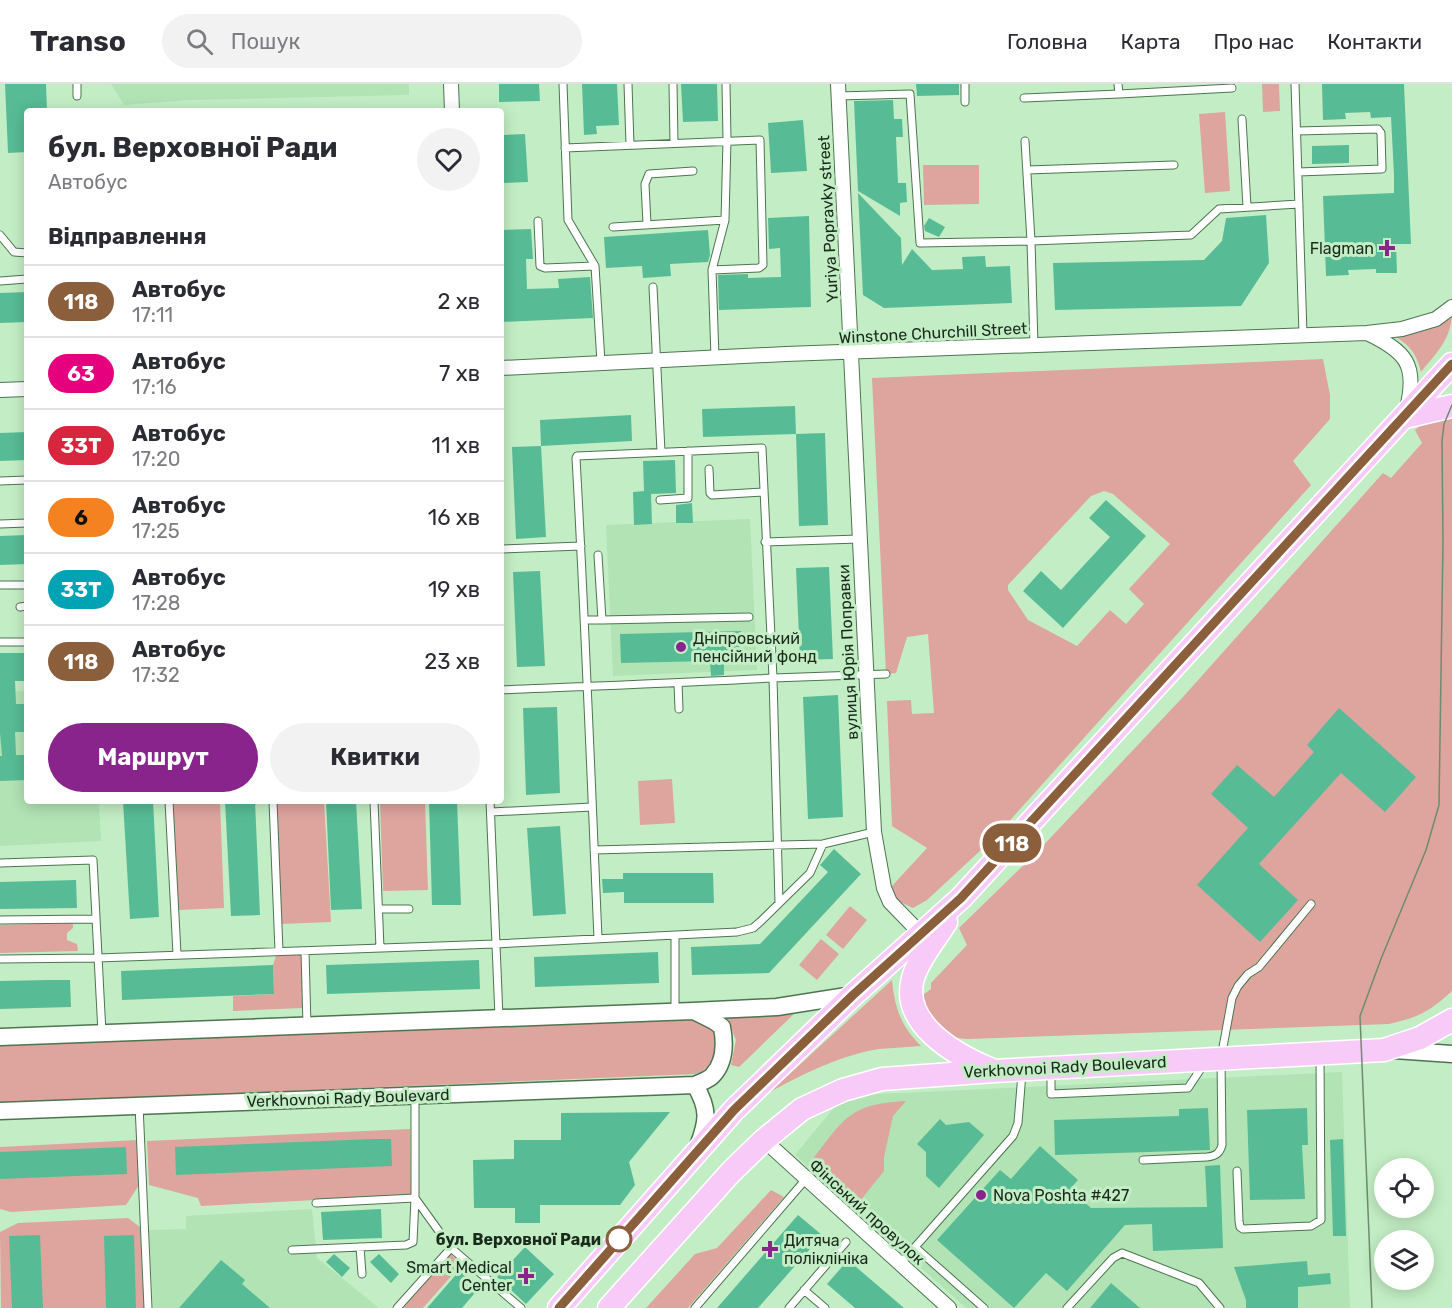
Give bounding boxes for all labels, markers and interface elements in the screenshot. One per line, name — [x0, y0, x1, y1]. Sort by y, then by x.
search box — [162, 14, 582, 68]
text: Transo — [30, 25, 126, 58]
icon: search — [183, 25, 216, 58]
text: Пошук — [231, 28, 300, 55]
text: Головна — [1007, 29, 1088, 54]
text: Карта — [1121, 29, 1181, 54]
text: Про нас — [1214, 29, 1294, 54]
text: Контакти — [1327, 29, 1422, 54]
button: heart — [417, 128, 480, 191]
text: бул. Верховної Ради — [48, 131, 337, 164]
street label: Yuriya Popravky street — [814, 135, 842, 303]
text: Автобус — [48, 170, 128, 194]
text: Відправлення — [48, 223, 206, 250]
place label: Flagman — [1310, 239, 1374, 258]
marker: Flagman — [1378, 239, 1396, 257]
text: Автобус — [132, 276, 226, 303]
text: 2 хв — [437, 288, 480, 315]
text: 118 — [63, 289, 99, 314]
text: 17:11 — [132, 303, 173, 327]
street label: Winstone Churchill Street — [838, 319, 1028, 347]
text: Автобус — [132, 348, 226, 375]
text: 7 хв — [439, 360, 480, 387]
text: 63 — [67, 361, 95, 386]
text: 17:16 — [132, 375, 177, 399]
text: Автобус — [132, 420, 226, 447]
text: 11 хв — [432, 432, 480, 459]
text: 33T — [61, 433, 101, 458]
text: 17:20 — [132, 447, 180, 471]
text: Автобус — [132, 492, 226, 519]
text: 16 хв — [428, 504, 480, 531]
text: 6 — [74, 505, 88, 530]
text: 17:25 — [132, 519, 180, 543]
text: Автобус — [132, 564, 226, 591]
street label: вулиця Юрія Поправки — [834, 564, 862, 740]
text: 19 хв — [428, 576, 480, 603]
text: 33Т — [61, 577, 101, 602]
text: 17:28 — [132, 591, 180, 615]
place label: Дніпровський пенсійний фонд — [693, 629, 817, 666]
text: Автобус — [132, 636, 226, 663]
marker: Дніпровський пенсійний фонд — [674, 640, 688, 654]
text: 23 хв — [424, 648, 480, 675]
text: 118 — [63, 649, 99, 674]
text: 17:32 — [132, 663, 180, 687]
button: Маршрут — [48, 723, 258, 792]
button: Квитки — [270, 723, 480, 792]
line badge: 118 — [978, 824, 1046, 862]
text: 118 — [994, 831, 1030, 856]
street label: Verkhovnoi Rady Boulevard — [963, 1052, 1167, 1082]
street label: Verkhovnoi Rady Boulevard — [246, 1085, 450, 1111]
street label: Фінський провулок — [805, 1155, 929, 1269]
map controls — [1374, 1158, 1434, 1290]
button: locate — [1374, 1158, 1434, 1218]
place label: Nova Poshta #427 — [993, 1186, 1129, 1205]
marker: Nova Poshta #427 — [974, 1188, 988, 1202]
marker: бул. Верховної Ради — [606, 1226, 632, 1252]
place label: бул. Верховної Ради — [436, 1230, 601, 1249]
button: layers — [1374, 1230, 1434, 1290]
place label: Дитяча поліклініка — [784, 1231, 868, 1268]
marker: Дитяча поліклініка — [761, 1240, 779, 1258]
place label: Smart Medical Center — [406, 1258, 512, 1295]
marker: Smart Medical Center — [517, 1267, 535, 1285]

